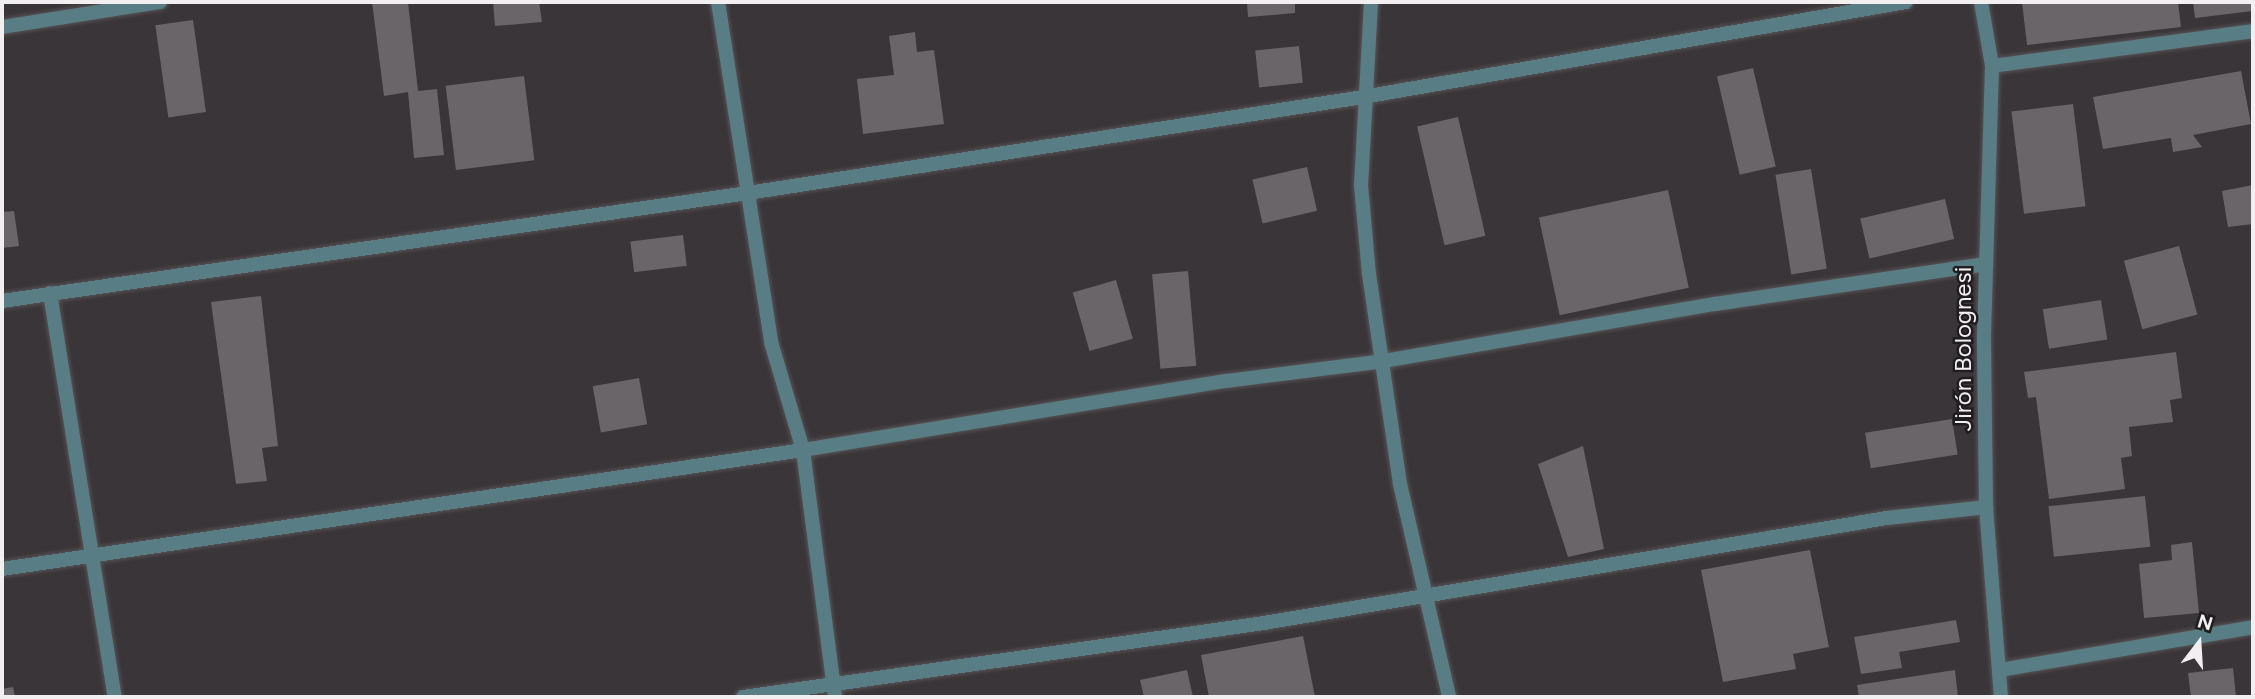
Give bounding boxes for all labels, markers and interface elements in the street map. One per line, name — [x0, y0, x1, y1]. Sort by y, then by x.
street label: Jirón Bolognesi — [1949, 267, 1977, 431]
north arrow — [2164, 608, 2234, 678]
text: N — [2195, 609, 2216, 636]

